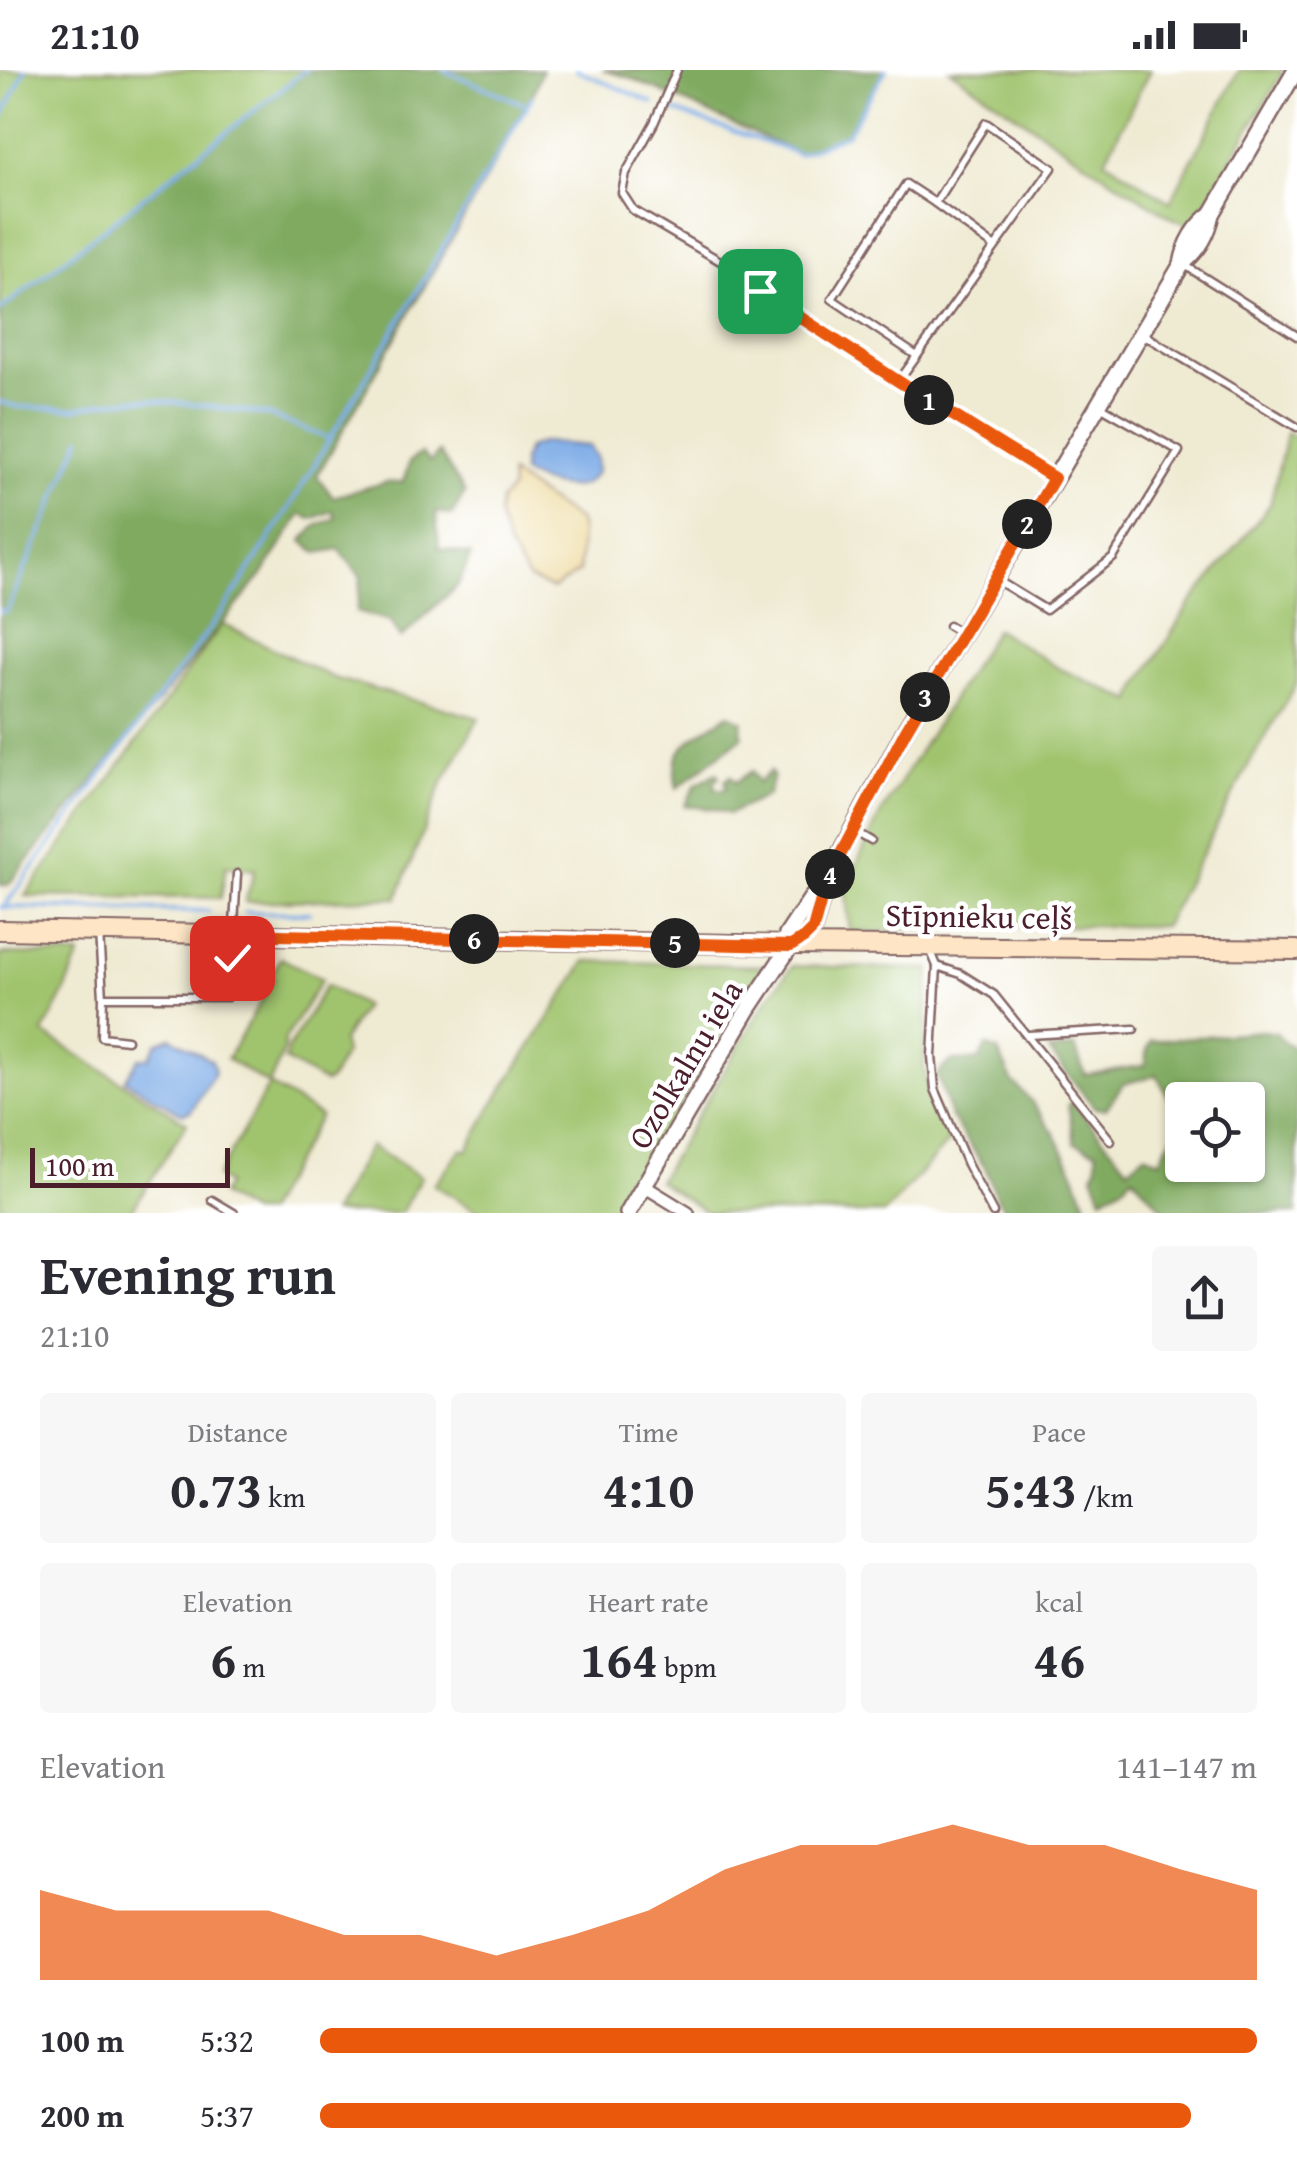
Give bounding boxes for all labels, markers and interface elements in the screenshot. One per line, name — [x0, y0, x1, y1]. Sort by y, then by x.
text: 21:10 — [50, 7, 140, 63]
pin — [718, 249, 803, 334]
icon: arrive — [733, 264, 788, 319]
pin: 1 — [904, 375, 954, 425]
text: 1 — [922, 379, 936, 420]
pin: 2 — [1002, 499, 1052, 549]
text: 2 — [1020, 503, 1034, 544]
pin: 3 — [900, 672, 950, 722]
text: 3 — [918, 676, 932, 717]
pin: 4 — [805, 849, 855, 899]
text: 4 — [823, 853, 837, 894]
street label: Stīpnieku ceļš — [885, 891, 1073, 941]
pin: 6 — [449, 914, 499, 964]
pin — [190, 916, 275, 1001]
text: 6 — [467, 918, 481, 959]
pin: 5 — [650, 918, 700, 968]
text: 5 — [668, 922, 682, 963]
icon: check — [205, 931, 260, 986]
street label: Ozolkalnu iela — [616, 971, 754, 1157]
map controls — [1165, 1082, 1265, 1182]
button: locate — [1165, 1082, 1265, 1182]
scale bar — [30, 1143, 230, 1188]
text: 100 m — [45, 1145, 114, 1186]
text: Evening run — [40, 1234, 336, 1314]
button: share — [1152, 1246, 1257, 1351]
text: 21:10 — [40, 1312, 109, 1359]
text: Distance — [188, 1411, 288, 1452]
text: Time — [619, 1411, 678, 1452]
text: Pace — [1032, 1411, 1086, 1452]
text: 0.73 — [170, 1452, 262, 1525]
text: 4:10 — [603, 1452, 694, 1525]
text: 5:43 — [985, 1452, 1077, 1525]
text: km — [262, 1476, 305, 1517]
text: /km — [1077, 1476, 1133, 1517]
text: Elevation — [183, 1581, 293, 1622]
text: Heart rate — [588, 1581, 709, 1622]
text: kcal — [1035, 1581, 1083, 1622]
text: 6 — [210, 1622, 236, 1695]
text: 164 — [580, 1622, 658, 1695]
text: 46 — [1033, 1622, 1085, 1695]
text: m — [236, 1646, 265, 1687]
text: bpm — [658, 1646, 717, 1687]
text: Elevation — [40, 1743, 165, 1790]
text: 141–147 m — [1116, 1743, 1257, 1790]
text: 100 m — [40, 2017, 124, 2064]
text: 5:32 — [200, 2017, 254, 2064]
text: 200 m — [40, 2092, 124, 2139]
text: 5:37 — [200, 2092, 254, 2139]

